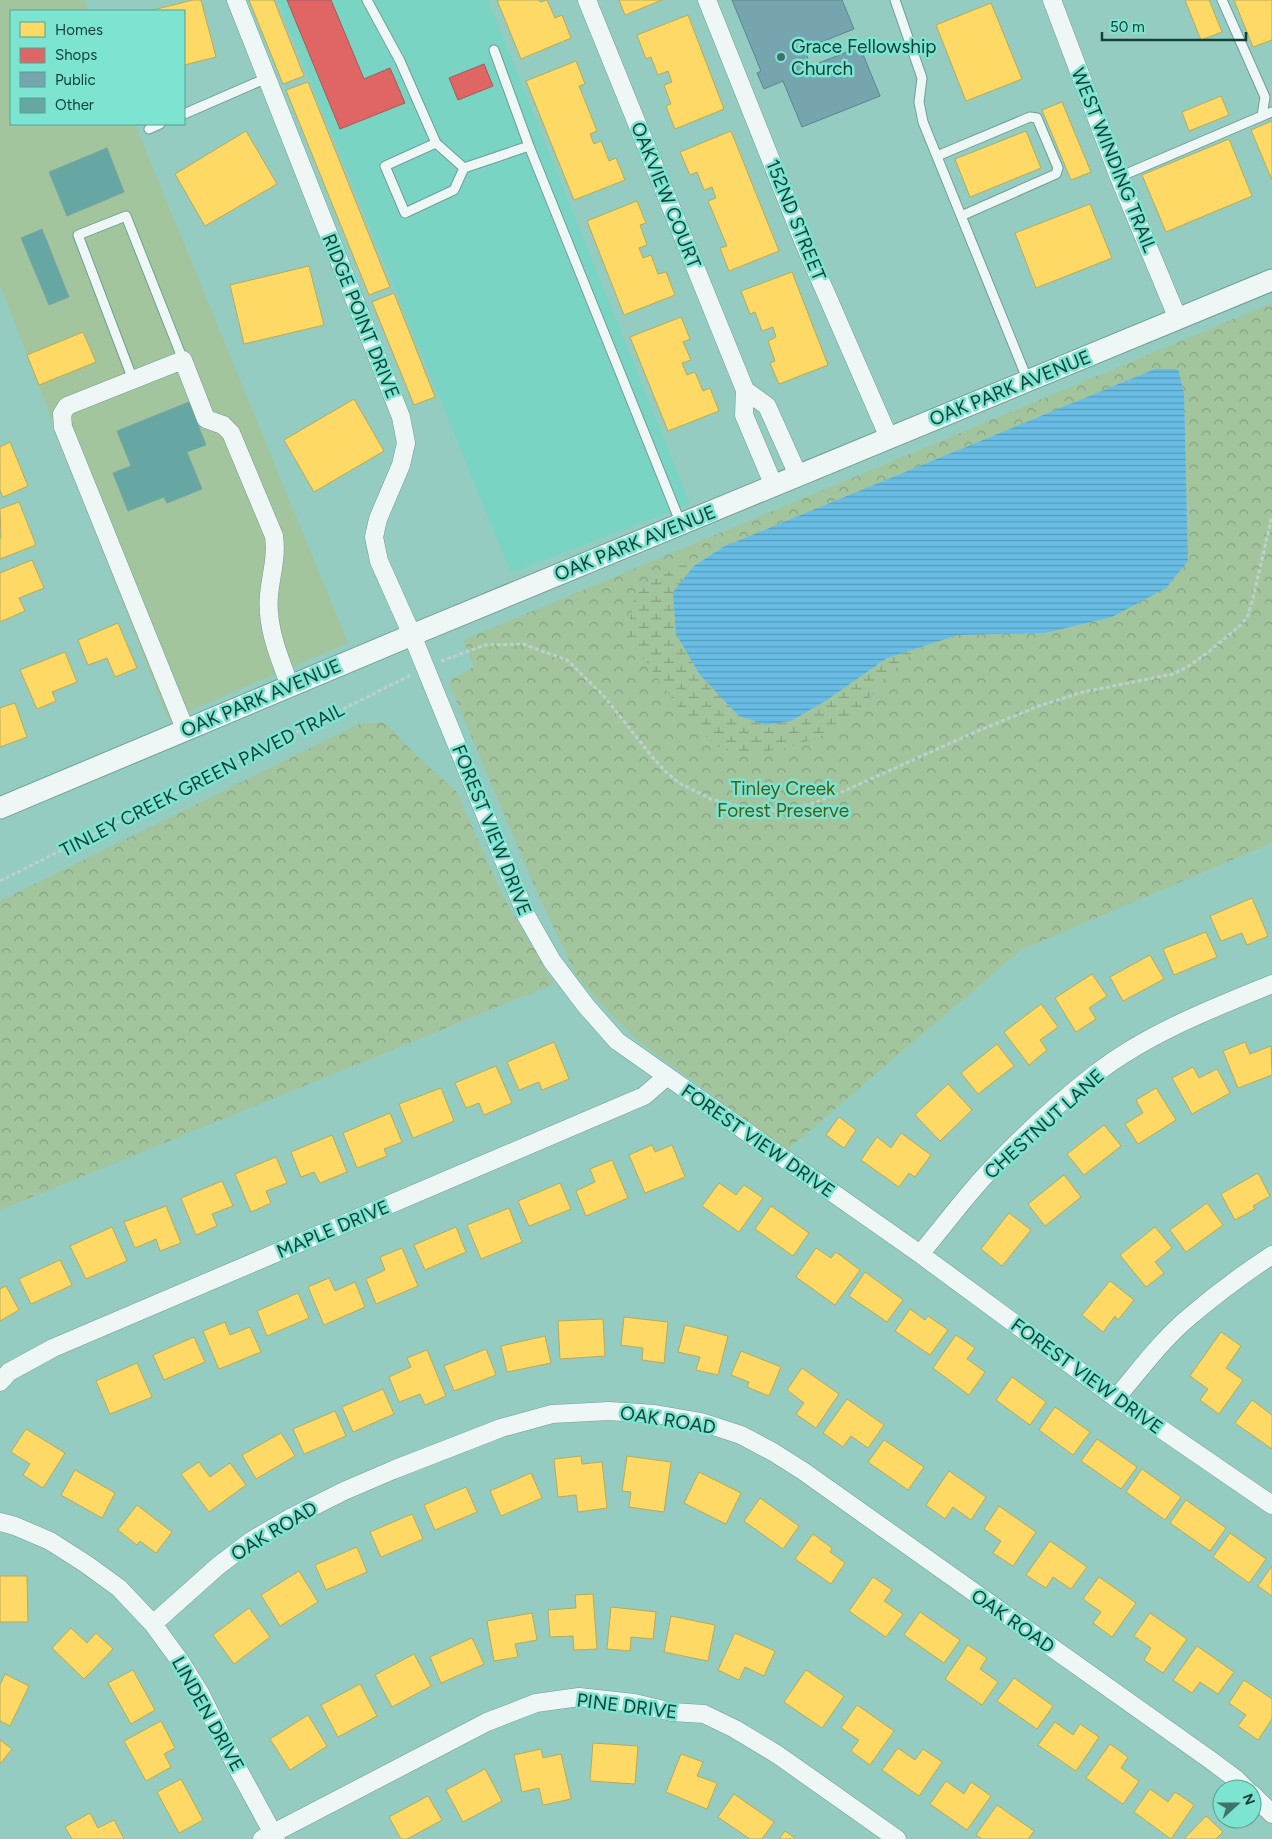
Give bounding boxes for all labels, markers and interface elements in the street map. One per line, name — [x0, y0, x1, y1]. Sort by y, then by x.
legend — [10, 10, 185, 125]
scale bar — [1102, 10, 1246, 42]
text: 50 m — [1110, 18, 1145, 36]
text: Homes — [55, 21, 103, 39]
place label: Grace Fellowship Church — [791, 35, 937, 80]
text: Shops — [55, 46, 97, 64]
marker: Grace Fellowship Church — [775, 51, 787, 63]
street label: WEST WINDING TRAIL — [1066, 64, 1162, 256]
text: Public — [55, 71, 96, 89]
text: Other — [55, 96, 94, 114]
street label: OAKVIEW COURT — [626, 118, 706, 272]
street label: 152ND STREET — [761, 156, 831, 285]
street label: RIDGE POINT DRIVE — [317, 230, 405, 402]
street label: OAK PARK AVENUE — [926, 345, 1094, 431]
street label: OAK PARK AVENUE — [551, 500, 719, 586]
street label: OAK PARK AVENUE — [177, 654, 345, 742]
street label: TINLEY CREEK GREEN PAVED TRAIL — [56, 698, 348, 862]
street label: FOREST VIEW DRIVE — [447, 741, 537, 919]
park label: Tinley Creek Forest Preserve — [717, 777, 849, 822]
street label: CHESTNUT LANE — [979, 1064, 1109, 1184]
street label: FOREST VIEW DRIVE — [677, 1079, 839, 1203]
street label: MAPLE DRIVE — [273, 1195, 393, 1263]
street label: FOREST VIEW DRIVE — [1007, 1313, 1167, 1439]
street label: OAK ROAD — [619, 1401, 717, 1439]
street label: OAK ROAD — [227, 1496, 321, 1566]
street label: OAK ROAD — [967, 1584, 1059, 1658]
street label: LINDEN DRIVE — [167, 1652, 249, 1776]
street label: PINE DRIVE — [575, 1688, 679, 1724]
north arrow — [1212, 1779, 1262, 1829]
text: N — [1239, 1791, 1259, 1808]

